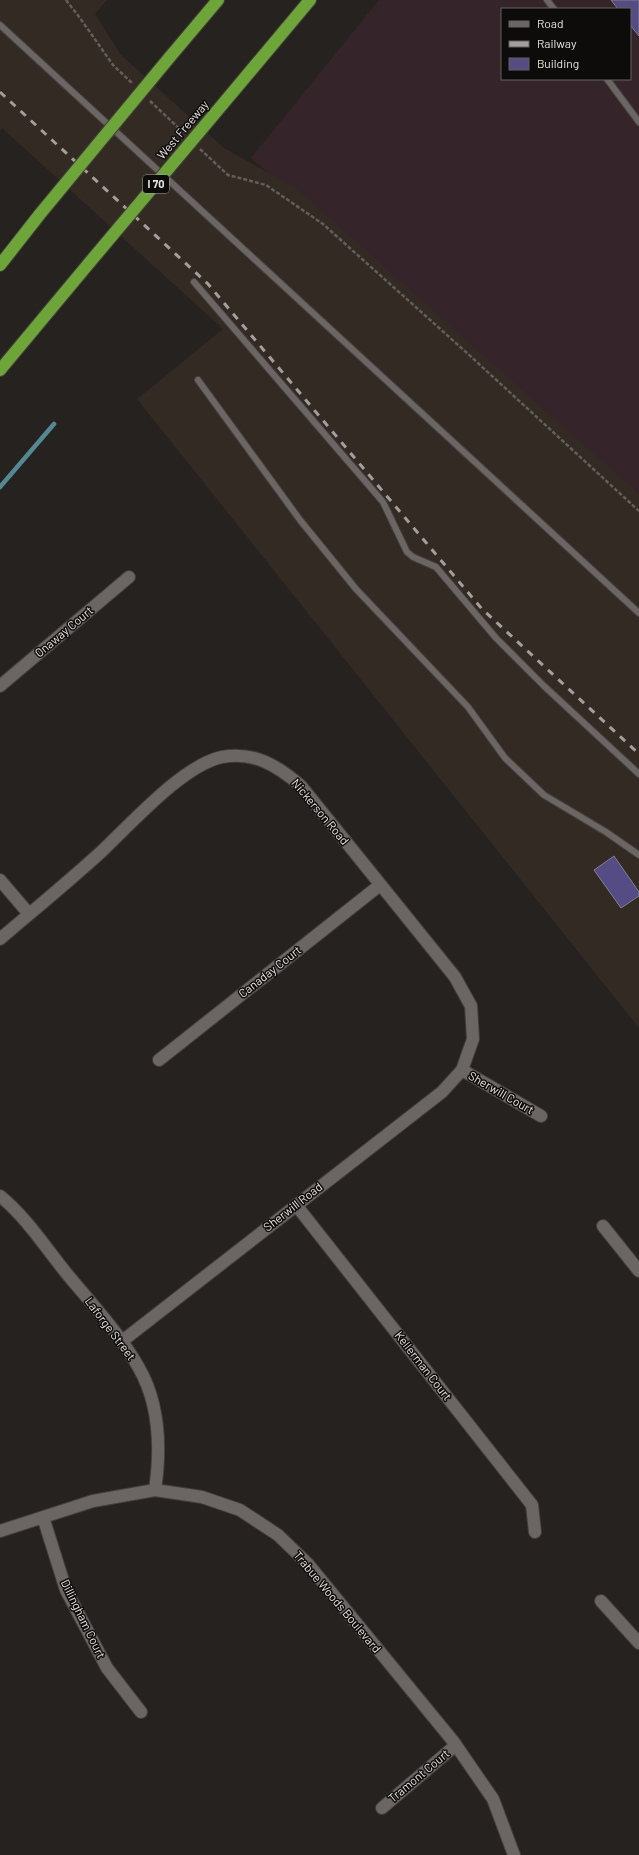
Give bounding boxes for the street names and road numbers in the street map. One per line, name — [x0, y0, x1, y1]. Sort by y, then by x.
street label: West Freeway — [154, 97, 211, 162]
road number: I 70 — [143, 175, 169, 193]
street label: Onaway Court — [31, 603, 95, 660]
street label: Nickerson Road — [289, 776, 352, 847]
street label: Canaday Court — [235, 942, 303, 1000]
street label: Sherwill Court — [466, 1068, 537, 1117]
street label: Sherwill Road — [260, 1179, 325, 1233]
street label: Laforge Street — [83, 1294, 139, 1363]
street label: Kellerman Court — [392, 1328, 455, 1403]
street label: Trabue Woods Boulevard — [291, 1548, 384, 1655]
street label: Dillingham Court — [59, 1577, 109, 1660]
street label: Tramont Court — [385, 1746, 452, 1805]

